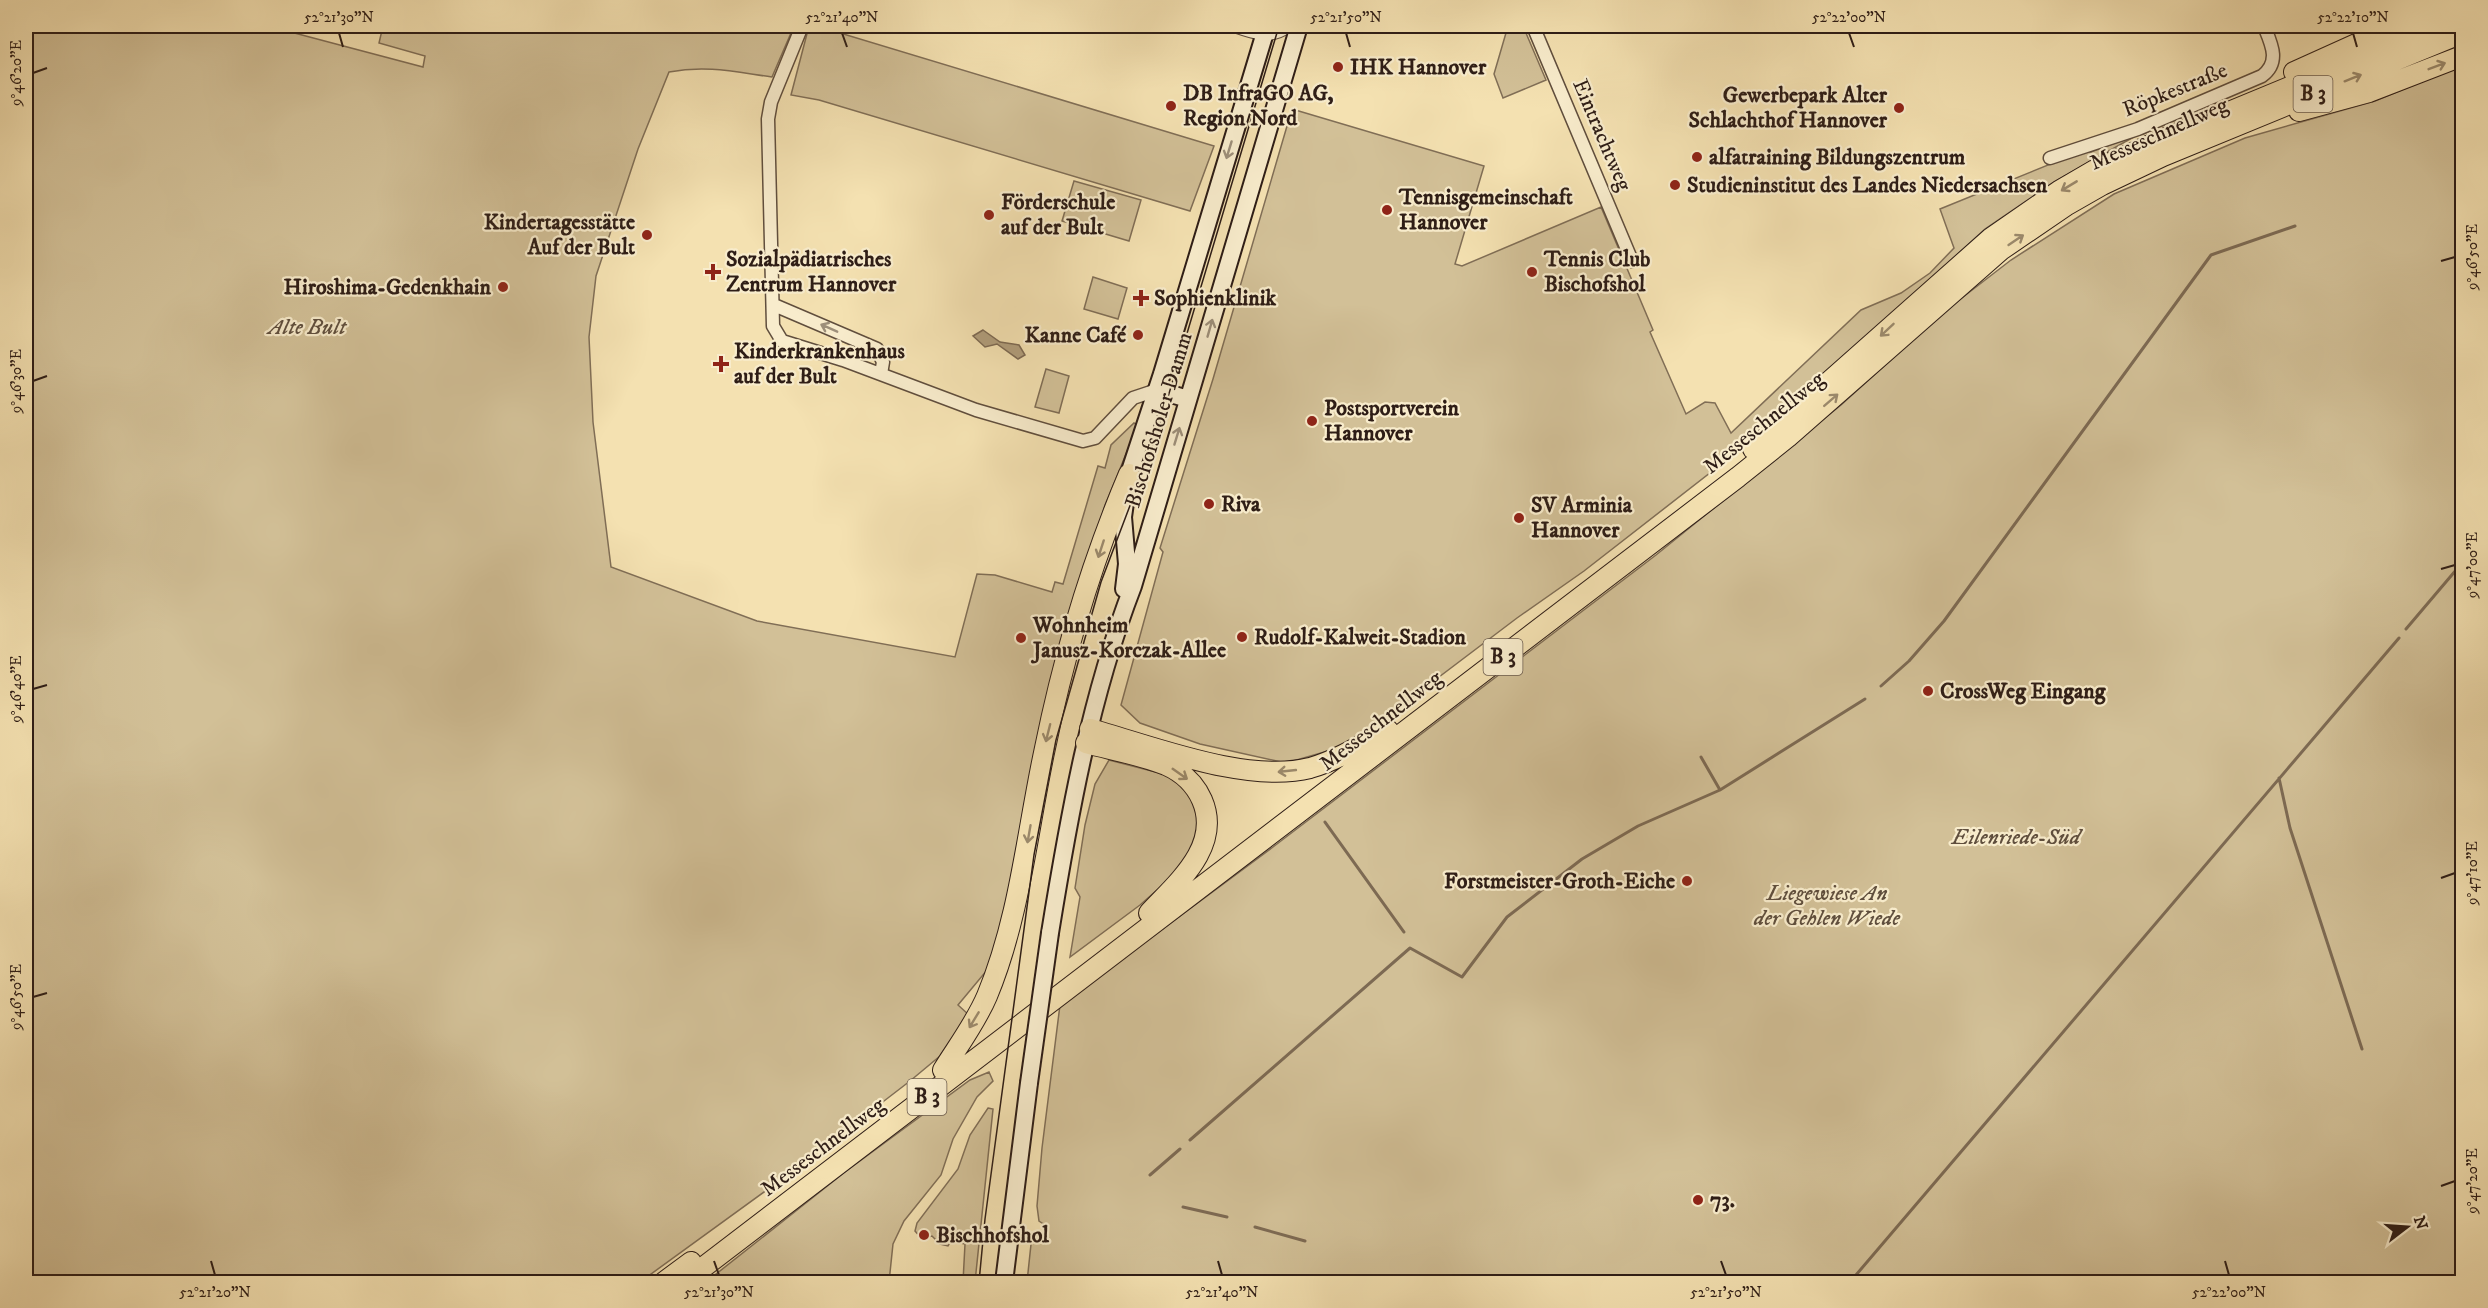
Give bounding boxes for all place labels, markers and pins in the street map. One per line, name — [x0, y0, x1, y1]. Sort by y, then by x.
place label: IHK Hannover — [1350, 54, 1487, 81]
marker: IHK Hannover — [1331, 60, 1345, 74]
place label: DB InfraGO AG, Region Nord — [1183, 80, 1334, 132]
place label: Gewerbepark Alter Schlachthof Hannover — [1688, 82, 1888, 134]
marker: DB InfraGO AG, Region Nord — [1164, 99, 1178, 113]
marker: Gewerbepark Alter Schlachthof Hannover — [1892, 101, 1906, 115]
place label: alfatraining Bildungszentrum — [1709, 144, 1966, 171]
marker: alfatraining Bildungszentrum — [1690, 150, 1704, 164]
place label: Studieninstitut des Landes Niedersachsen — [1687, 172, 2048, 199]
marker: Studieninstitut des Landes Niedersachsen — [1668, 178, 1682, 192]
place label: Tennisgemeinschaft Hannover — [1398, 184, 1573, 236]
place label: Förderschule auf der Bult — [1001, 189, 1115, 241]
marker: Tennisgemeinschaft Hannover — [1380, 203, 1394, 217]
marker: Förderschule auf der Bult — [982, 208, 996, 222]
place label: Kindertagesstätte Auf der Bult — [484, 209, 635, 261]
marker: Kindertagesstätte Auf der Bult — [640, 228, 654, 242]
place label: Sozialpädiatrisches Zentrum Hannover — [726, 246, 897, 298]
place label: Tennis Club Bischofshol — [1543, 246, 1650, 298]
marker: Sozialpädiatrisches Zentrum Hannover — [704, 263, 722, 281]
marker: Tennis Club Bischofshol — [1525, 265, 1539, 279]
place label: Hiroshima-Gedenkhain — [284, 274, 492, 301]
marker: Hiroshima-Gedenkhain — [496, 280, 510, 294]
place label: Sophienklinik — [1154, 285, 1277, 312]
marker: Sophienklinik — [1132, 289, 1150, 307]
place label: Kanne Café — [1024, 322, 1127, 349]
marker: Kanne Café — [1131, 328, 1145, 342]
place label: Kinderkrankenhaus auf der Bult — [734, 338, 905, 390]
marker: Kinderkrankenhaus auf der Bult — [712, 355, 730, 373]
place label: Postsportverein Hannover — [1324, 395, 1459, 447]
marker: Postsportverein Hannover — [1305, 414, 1319, 428]
place label: Riva — [1221, 491, 1261, 518]
place label: SV Arminia Hannover — [1531, 492, 1633, 544]
marker: Riva — [1202, 497, 1216, 511]
marker: SV Arminia Hannover — [1512, 511, 1526, 525]
place label: Wohnheim Janusz-Korczak-Allee — [1030, 612, 1226, 664]
place label: Rudolf-Kalweit-Stadion — [1254, 624, 1467, 651]
marker: Rudolf-Kalweit-Stadion — [1235, 630, 1249, 644]
marker: Wohnheim Janusz-Korczak-Allee — [1014, 631, 1028, 645]
place label: CrossWeg Eingang — [1940, 678, 2107, 705]
marker: CrossWeg Eingang — [1921, 684, 1935, 698]
place label: Forstmeister-Groth-Eiche — [1444, 868, 1675, 895]
marker: Forstmeister-Groth-Eiche — [1680, 874, 1694, 888]
place label: 73. — [1710, 1187, 1735, 1214]
marker: 73. — [1691, 1193, 1705, 1207]
place label: Bischhofshol — [936, 1222, 1049, 1249]
marker: Bischhofshol — [917, 1228, 931, 1242]

